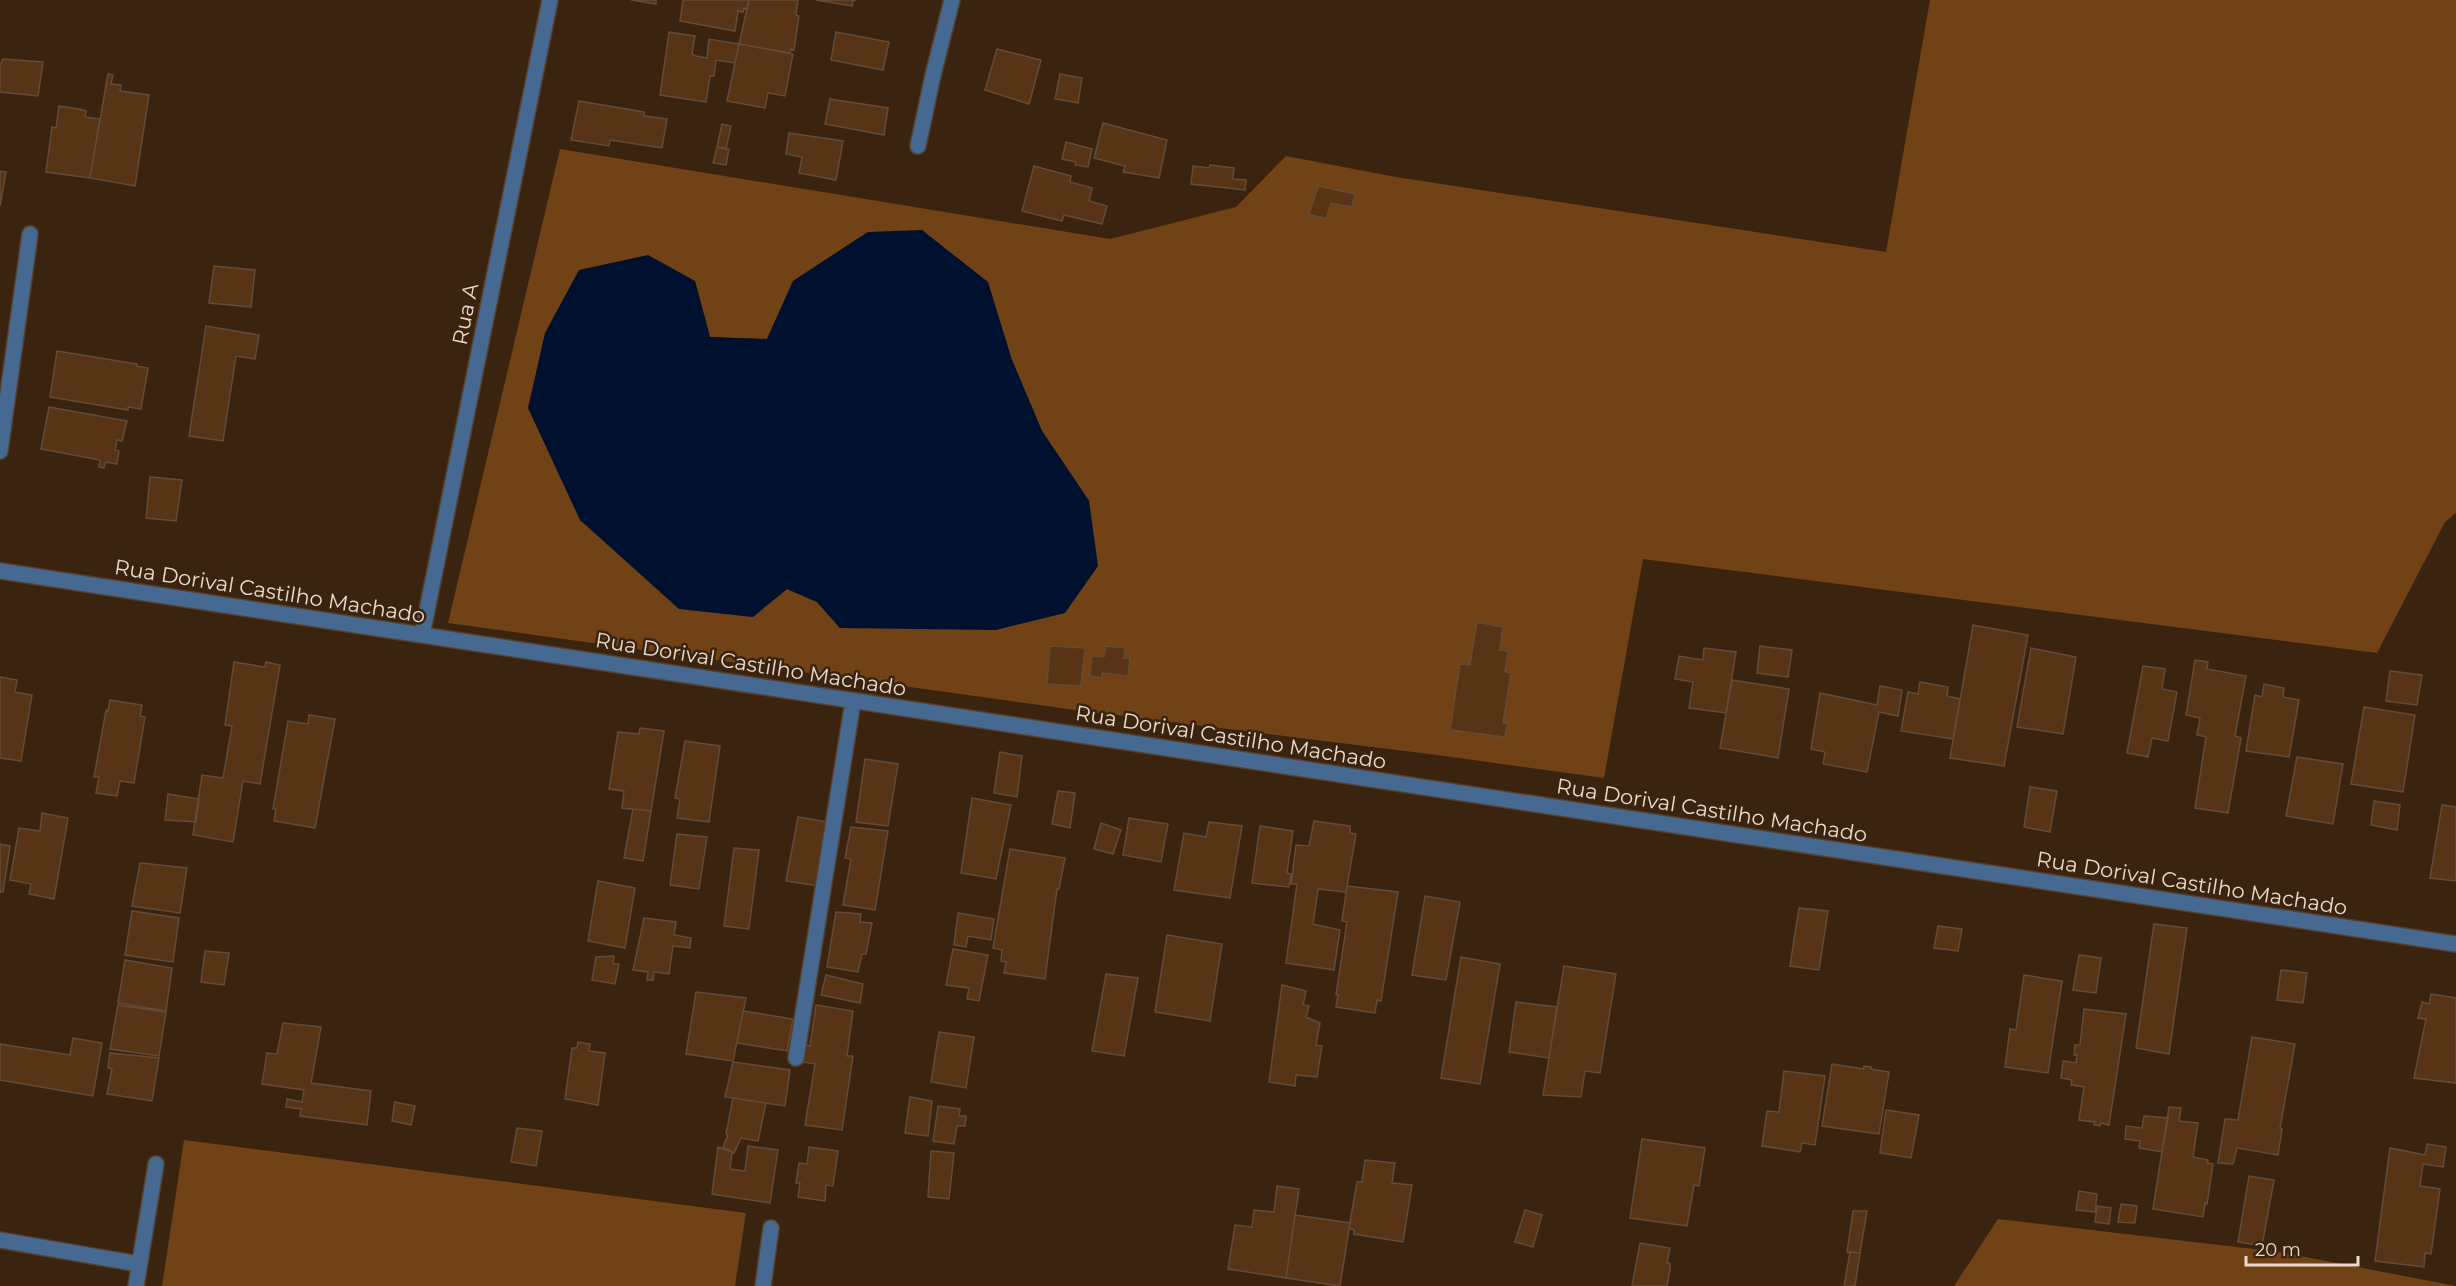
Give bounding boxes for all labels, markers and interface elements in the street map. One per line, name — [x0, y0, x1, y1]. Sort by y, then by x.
street label: Rua A — [447, 280, 483, 347]
street label: Rua Dorival Castilho Machado — [113, 554, 427, 628]
street label: Rua Dorival Castilho Machado — [594, 627, 908, 701]
street label: Rua Dorival Castilho Machado — [1074, 700, 1388, 774]
street label: Rua Dorival Castilho Machado — [1555, 773, 1869, 847]
street label: Rua Dorival Castilho Machado — [2035, 846, 2349, 920]
scale bar — [2246, 1229, 2358, 1267]
text: 20 m — [2255, 1239, 2301, 1261]

